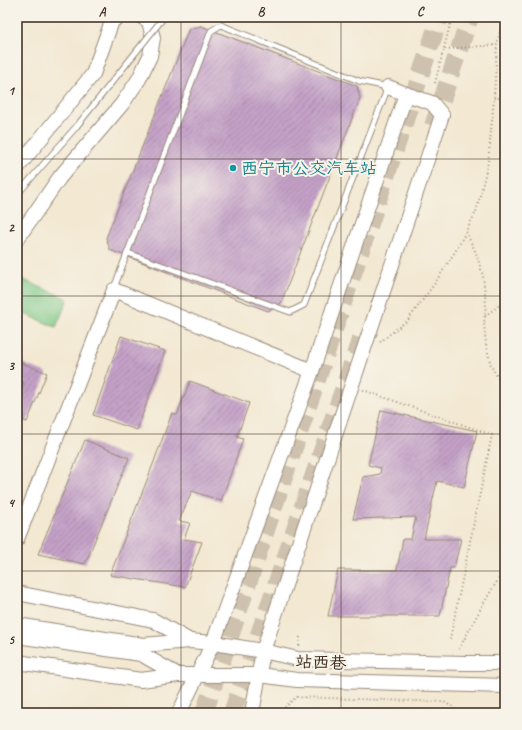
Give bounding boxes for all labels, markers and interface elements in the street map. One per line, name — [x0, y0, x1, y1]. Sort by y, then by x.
text: A — [99, 4, 107, 20]
text: B — [258, 4, 266, 20]
text: C — [417, 4, 425, 20]
text: 1 — [8, 83, 16, 99]
place label: 西宁市公交汽车站 — [241, 158, 377, 179]
marker: 西宁市公交汽车站 — [228, 163, 238, 173]
text: 2 — [8, 220, 15, 236]
text: 3 — [8, 358, 15, 374]
text: 4 — [8, 495, 16, 511]
text: 5 — [8, 632, 15, 648]
street label: 站西巷 — [295, 651, 348, 674]

